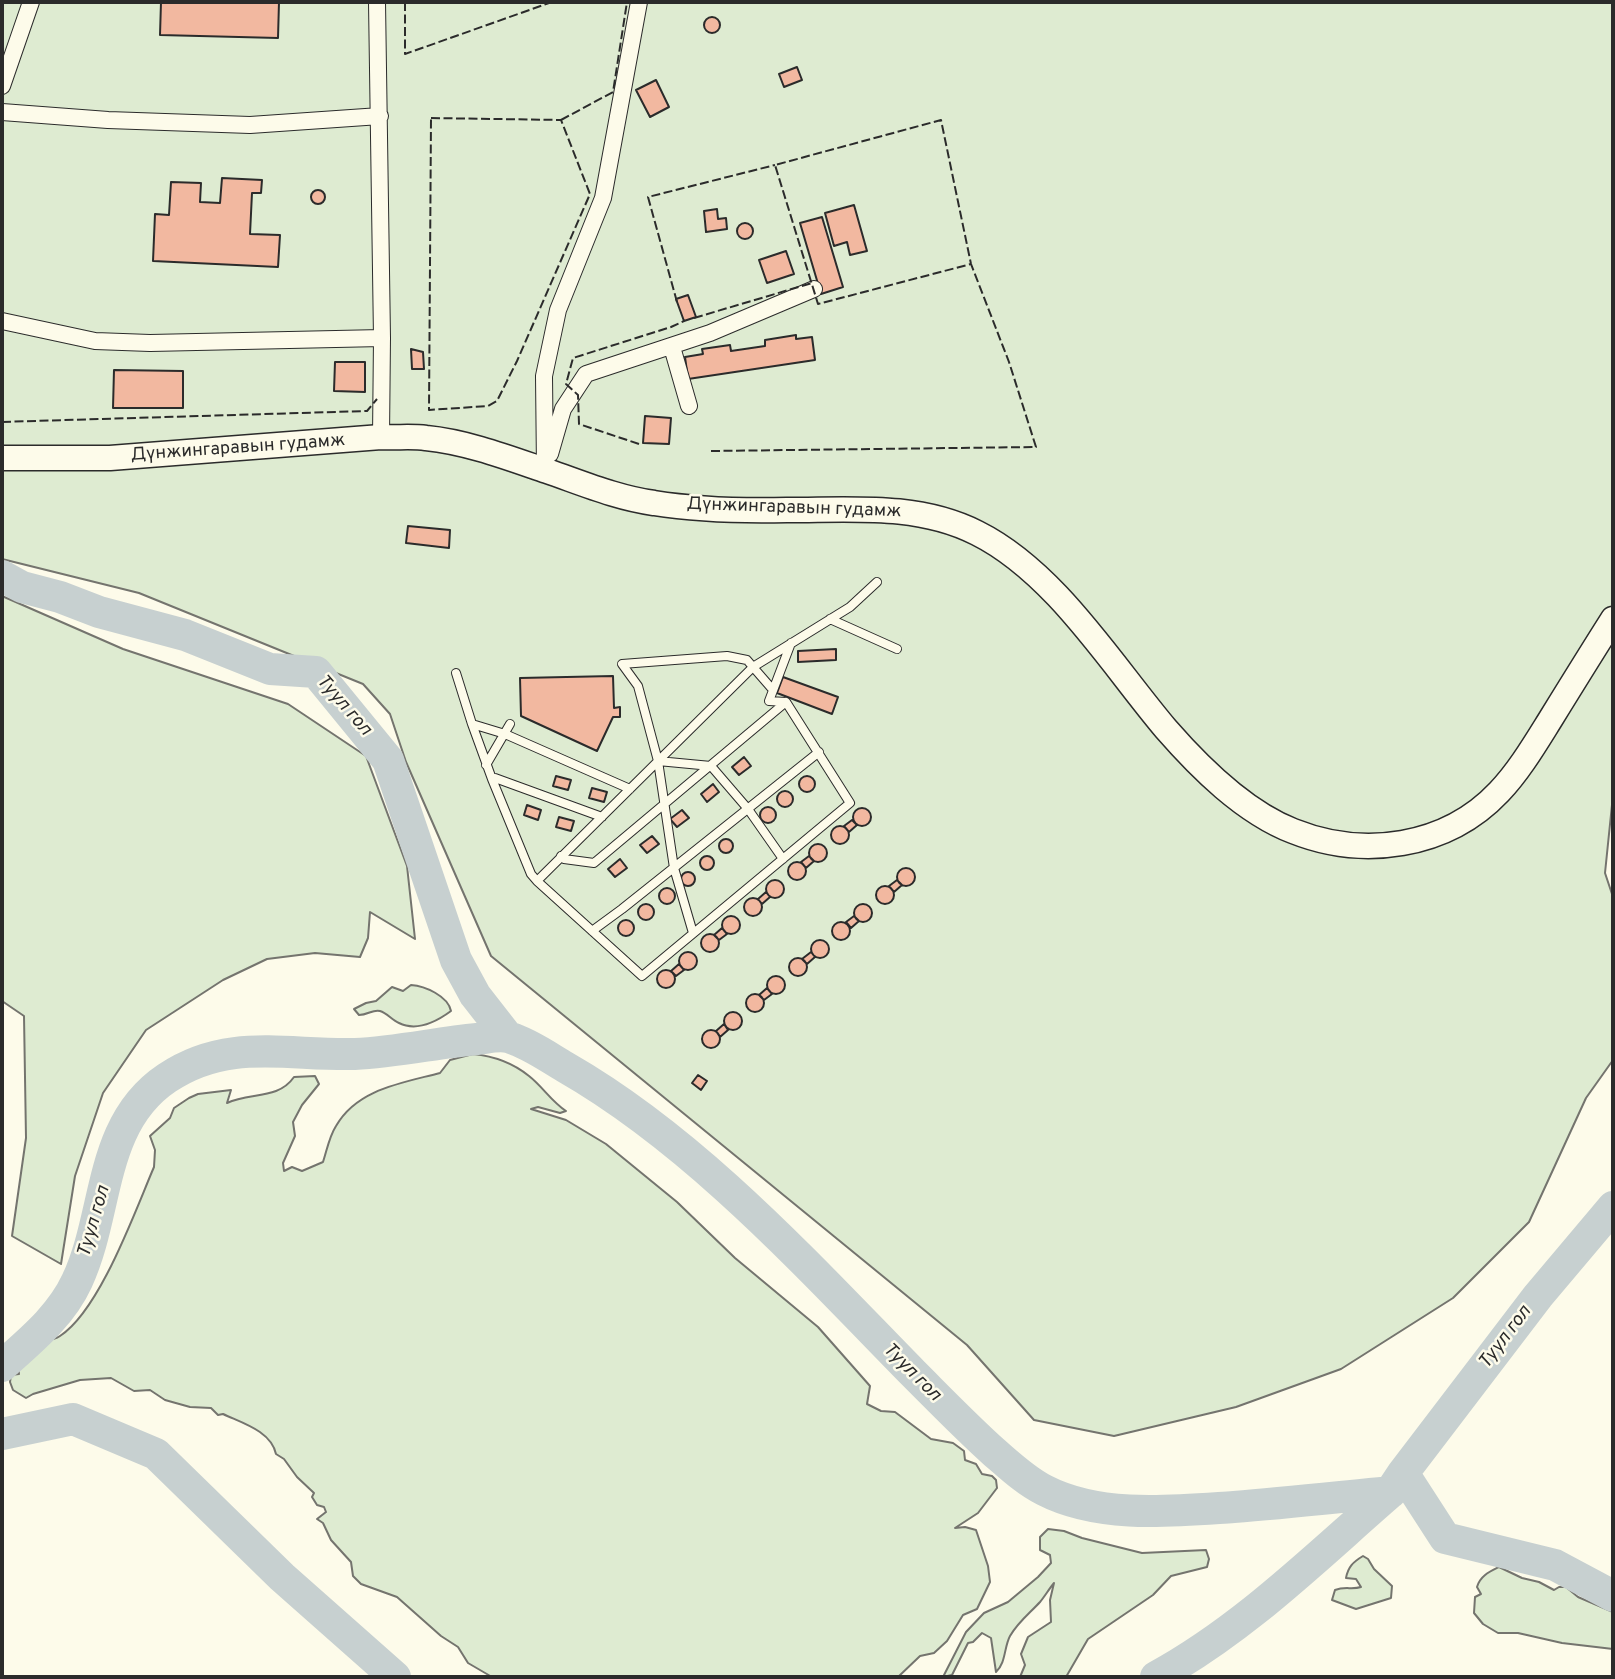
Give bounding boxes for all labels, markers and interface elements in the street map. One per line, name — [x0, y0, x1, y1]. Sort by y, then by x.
street label: Дүнжингаравын гудамж — [130, 431, 346, 467]
street label: Дүнжингаравын гудамж — [686, 494, 902, 524]
water label: Туул гол — [310, 671, 376, 741]
water label: Туул гол — [74, 1184, 116, 1260]
water label: Туул гол — [1475, 1302, 1537, 1374]
water label: Туул гол — [877, 1339, 945, 1407]

